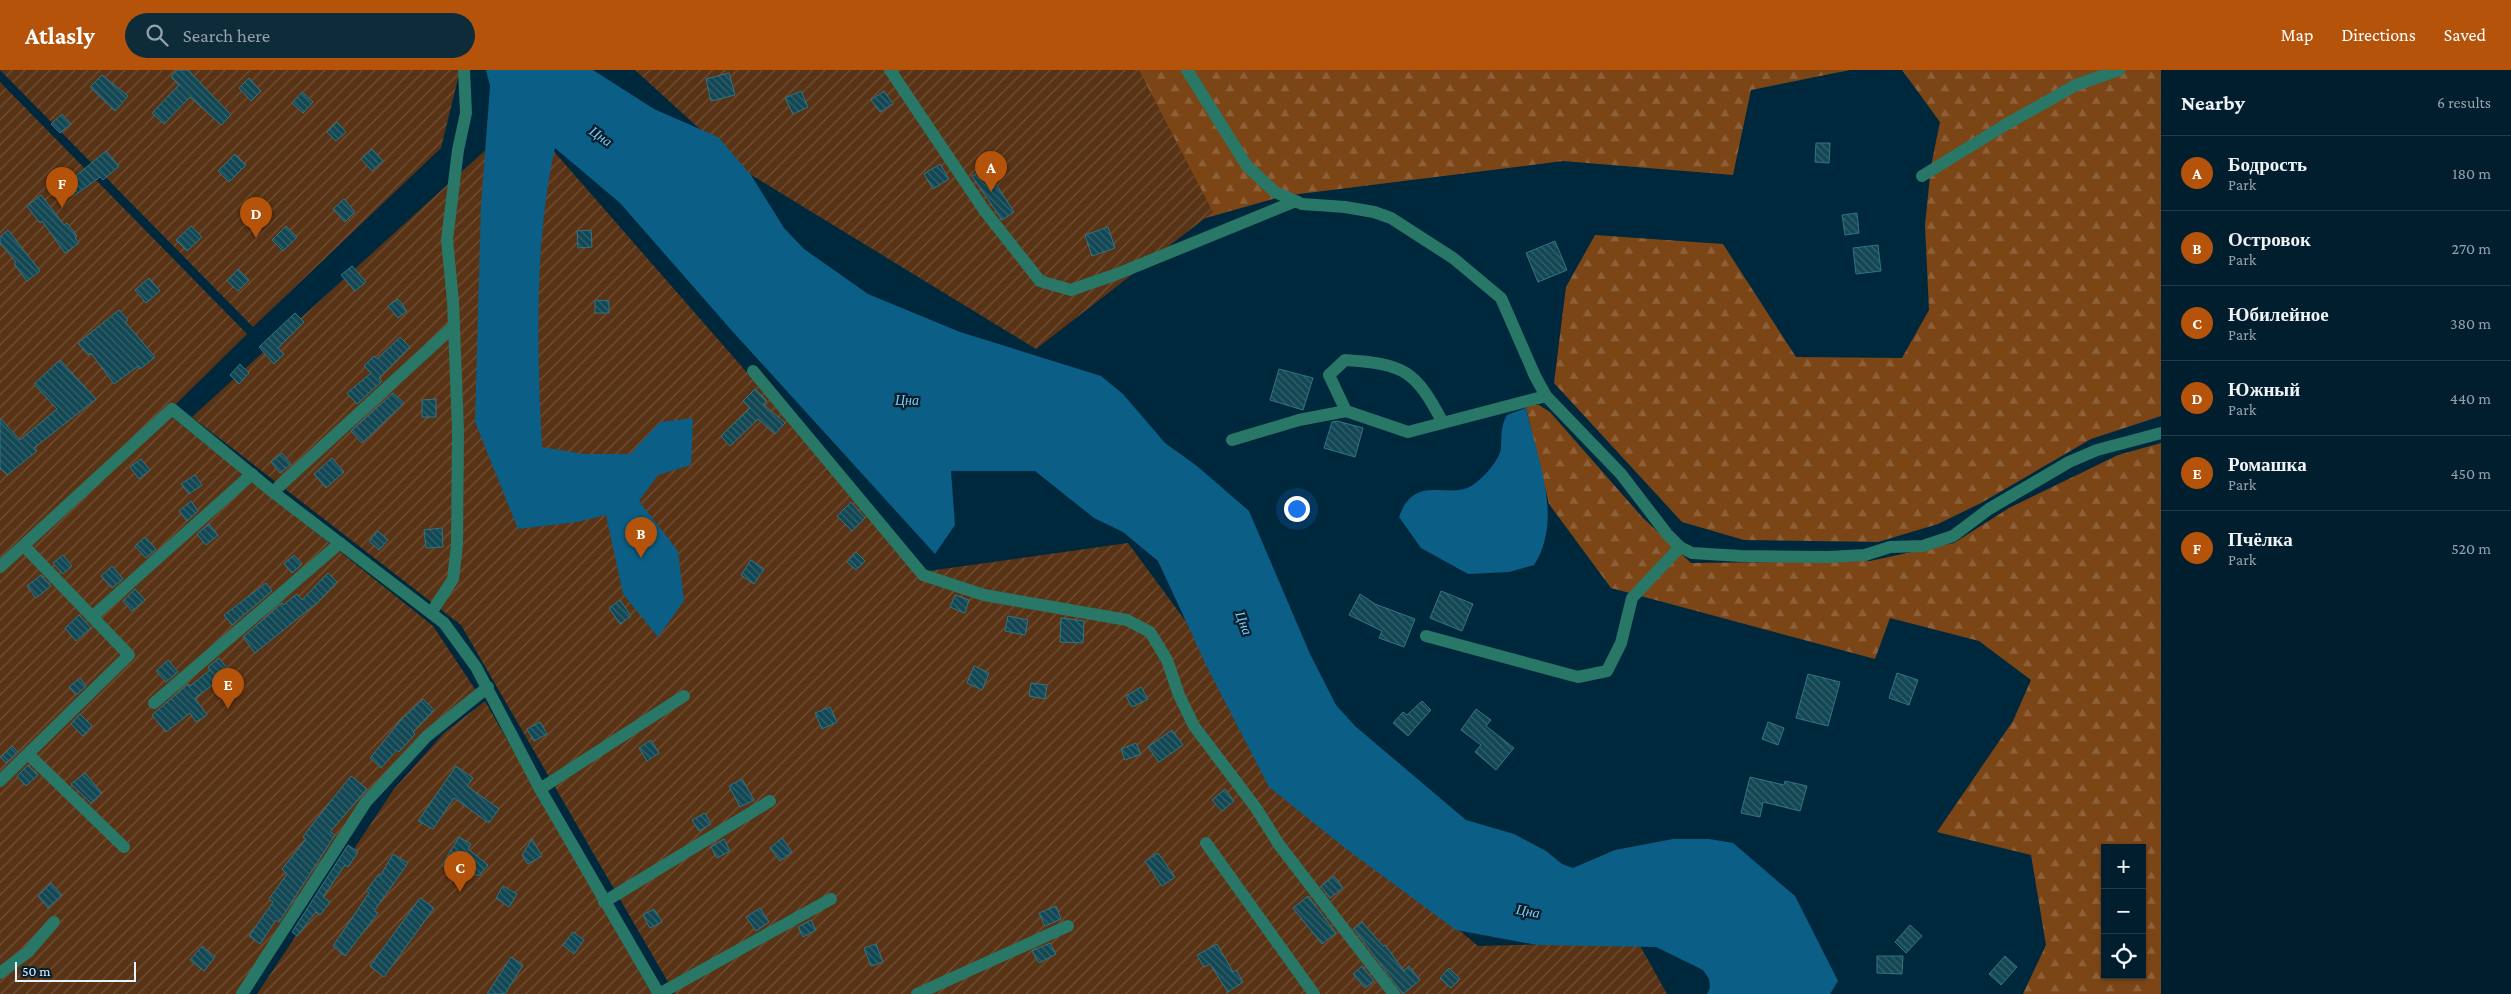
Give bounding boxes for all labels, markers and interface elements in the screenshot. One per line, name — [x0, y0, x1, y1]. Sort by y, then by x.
search box — [125, 13, 475, 58]
icon: search — [143, 21, 171, 49]
text: Atlasly — [25, 22, 95, 49]
text: Search here — [183, 25, 270, 46]
text: Map — [2281, 25, 2313, 45]
text: Directions — [2341, 25, 2416, 45]
text: Saved — [2444, 25, 2486, 45]
text: Nearby — [2181, 91, 2245, 115]
text: 6 results — [2437, 94, 2491, 111]
water label: Цна — [586, 122, 615, 149]
pin: A — [975, 151, 1007, 192]
text: Бодрость — [2228, 154, 2307, 175]
text: A — [2192, 165, 2202, 182]
text: 180 m — [2452, 165, 2491, 182]
pin: F — [46, 167, 78, 208]
text: Park — [2228, 176, 2256, 193]
pin: D — [240, 197, 272, 238]
text: Островок — [2228, 229, 2311, 250]
text: B — [2192, 240, 2202, 257]
text: 270 m — [2452, 240, 2491, 257]
text: Park — [2228, 251, 2256, 268]
text: Юбилейное — [2228, 304, 2329, 325]
text: C — [2192, 315, 2202, 332]
text: 380 m — [2450, 315, 2491, 332]
text: Park — [2228, 326, 2256, 343]
text: Южный — [2228, 379, 2300, 400]
text: D — [2191, 390, 2203, 407]
text: 440 m — [2450, 390, 2491, 407]
water label: Цна — [894, 392, 919, 408]
text: Park — [2228, 401, 2256, 418]
text: Ромашка — [2228, 454, 2307, 475]
text: E — [2192, 465, 2202, 482]
text: 450 m — [2450, 465, 2491, 482]
text: Park — [2228, 476, 2256, 493]
your location — [1284, 496, 1310, 522]
pin: B — [625, 517, 657, 558]
text: Пчёлка — [2228, 529, 2293, 550]
text: F — [2193, 540, 2201, 557]
text: 520 m — [2451, 540, 2491, 557]
text: Park — [2228, 551, 2256, 568]
water label: Цна — [1232, 608, 1256, 637]
pin: E — [212, 668, 244, 709]
map controls — [2101, 844, 2146, 979]
button: + — [2101, 844, 2146, 889]
pin: C — [444, 851, 476, 892]
button: − — [2101, 889, 2146, 934]
water label: Цна — [1514, 901, 1541, 921]
button: locate — [2101, 934, 2146, 979]
scale bar — [15, 959, 136, 982]
text: 50 m — [22, 963, 50, 979]

